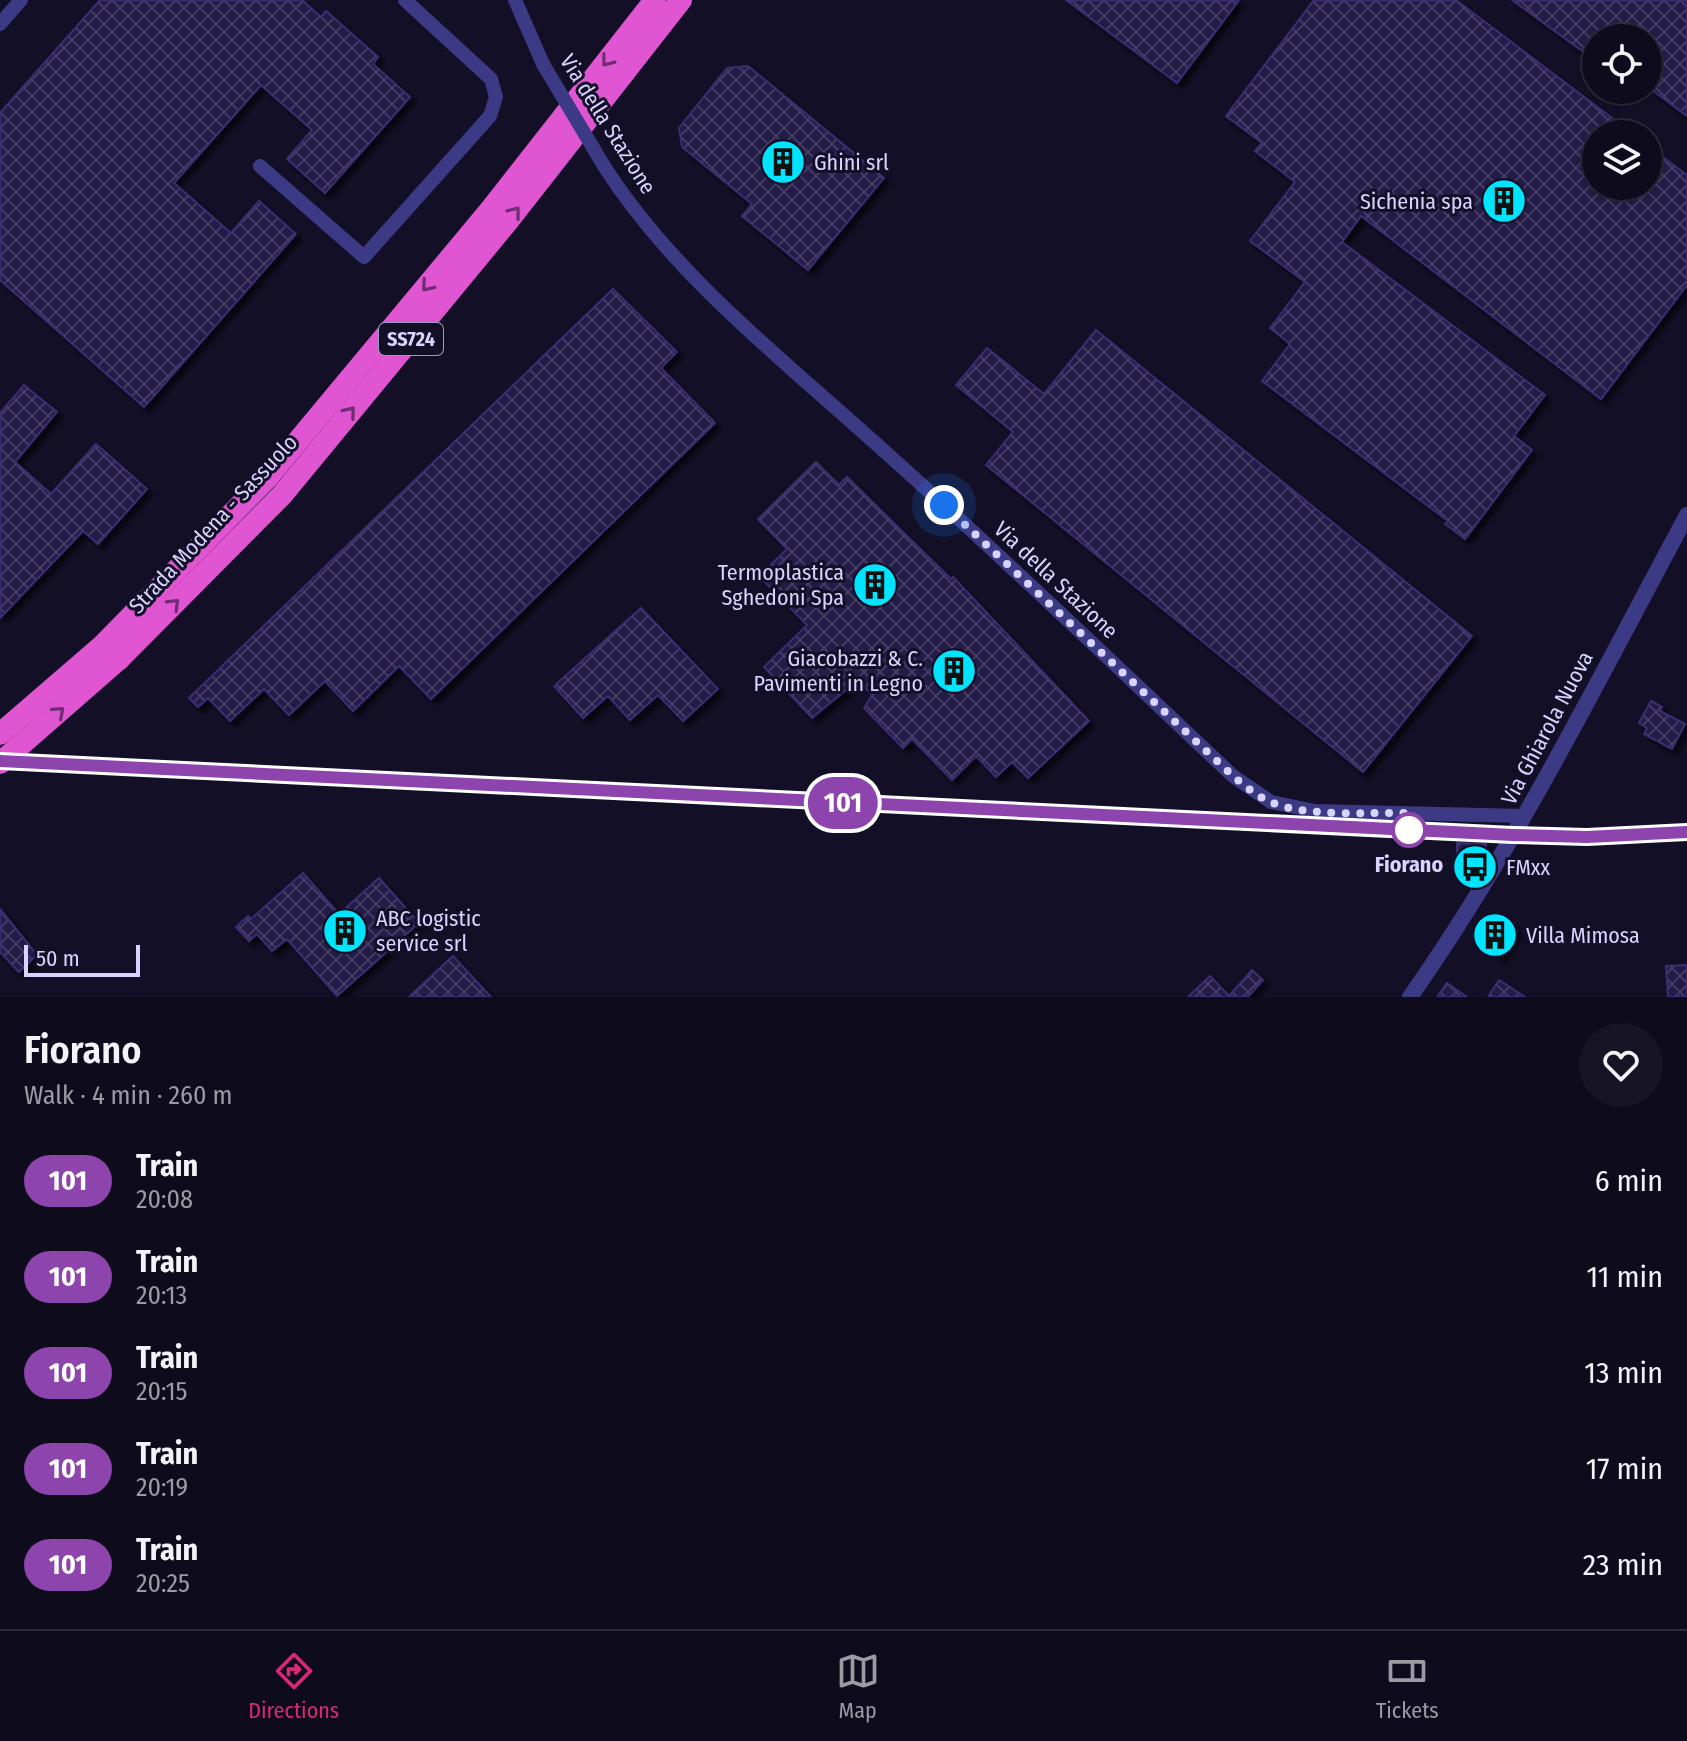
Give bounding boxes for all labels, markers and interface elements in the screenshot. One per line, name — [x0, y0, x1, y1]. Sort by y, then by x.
map controls — [1582, 24, 1662, 200]
button: locate — [1582, 24, 1662, 104]
street label: Via della Stazione — [554, 49, 662, 199]
one-way arrow — [602, 52, 616, 67]
button: layers — [1582, 120, 1662, 200]
building icon: Ghini srl — [759, 138, 807, 186]
place label: Ghini srl — [814, 149, 889, 176]
building icon: Sichenia spa — [1480, 177, 1528, 225]
place label: Sichenia spa — [1360, 188, 1473, 215]
one-way arrow — [505, 207, 520, 221]
one-way arrow — [422, 277, 437, 291]
road number: SS724 — [379, 323, 443, 355]
one-way arrow — [340, 407, 355, 422]
street label: Strada Modena - Sassuolo — [123, 429, 303, 619]
your location — [924, 485, 964, 525]
street label: Via della Stazione — [988, 516, 1124, 644]
place label: Termoplastica Sghedoni Spa — [718, 559, 844, 611]
building icon: Termoplastica Sghedoni Spa — [851, 561, 899, 609]
one-way arrow — [165, 599, 179, 613]
place label: Giacobazzi & C. Pavimenti in Legno — [754, 645, 923, 697]
building icon: Giacobazzi & C. Pavimenti in Legno — [930, 647, 978, 695]
street label: Via Ghiarola Nuova — [1495, 647, 1599, 809]
one-way arrow — [49, 707, 64, 721]
line badge: 101 — [797, 777, 889, 829]
text: 101 — [824, 786, 862, 819]
marker: Fiorano — [1392, 813, 1426, 847]
bus stop icon: FMxx — [1451, 843, 1499, 891]
place label: Fiorano — [1375, 851, 1443, 878]
place label: FMxx — [1506, 854, 1550, 881]
place label: ABC logistic service srl — [376, 905, 481, 957]
building icon: ABC logistic service srl — [321, 907, 369, 955]
building icon: Villa Mimosa — [1471, 911, 1519, 959]
place label: Villa Mimosa — [1526, 922, 1640, 949]
scale bar — [24, 941, 140, 977]
text: 50 m — [36, 945, 80, 972]
button: heart — [1579, 1023, 1663, 1107]
text: Fiorano — [24, 1027, 141, 1073]
text: Walk · 4 min · 260 m — [24, 1080, 233, 1111]
text: Train — [136, 1148, 198, 1184]
text: 6 min — [1595, 1163, 1663, 1199]
text: 101 — [49, 1164, 87, 1197]
text: 20:08 — [136, 1184, 193, 1215]
text: Train — [136, 1244, 198, 1280]
text: 11 min — [1587, 1259, 1663, 1295]
text: 101 — [49, 1260, 87, 1293]
text: 20:13 — [136, 1280, 187, 1311]
text: Train — [136, 1340, 198, 1376]
text: 13 min — [1584, 1355, 1663, 1391]
text: 101 — [49, 1356, 87, 1389]
text: 20:15 — [136, 1376, 188, 1407]
text: Train — [136, 1436, 198, 1472]
text: 17 min — [1586, 1451, 1663, 1487]
text: 101 — [49, 1452, 87, 1485]
text: 20:19 — [136, 1472, 188, 1503]
text: Train — [136, 1532, 198, 1568]
text: 23 min — [1583, 1547, 1663, 1583]
text: 101 — [49, 1548, 87, 1581]
text: 20:25 — [136, 1568, 190, 1599]
tab: Directions — [248, 1649, 339, 1724]
tab: Map — [836, 1649, 880, 1724]
tab: Tickets — [1376, 1649, 1439, 1724]

